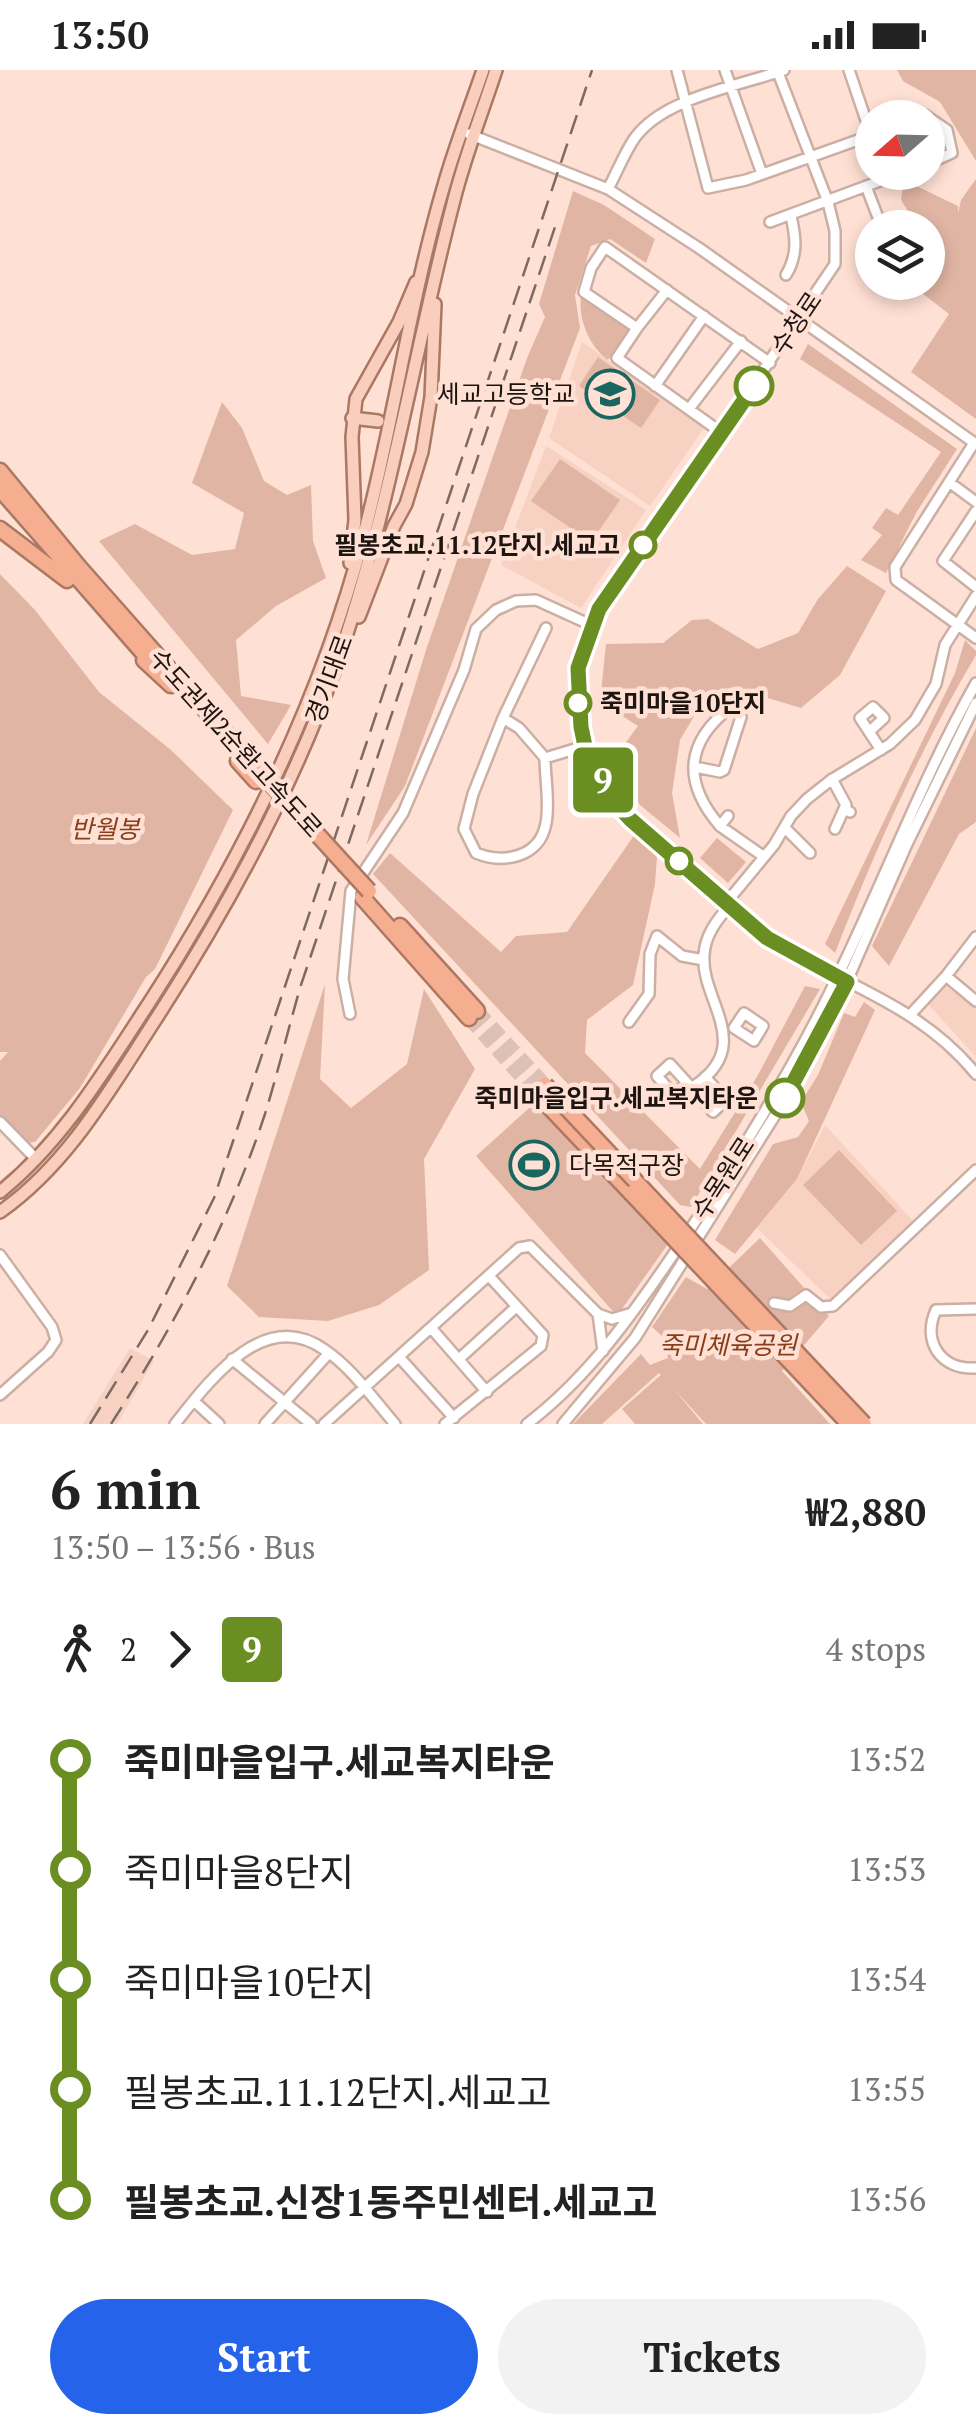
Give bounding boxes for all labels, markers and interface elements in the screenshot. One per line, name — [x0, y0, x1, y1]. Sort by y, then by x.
text: 13:50 — [50, 10, 149, 60]
north arrow — [855, 100, 945, 190]
map controls — [855, 100, 945, 300]
button: layers — [855, 210, 945, 300]
street label: 수청로 — [763, 285, 829, 361]
unlabelled marker — [735, 367, 773, 405]
school or university icon: 세교고등학교 — [584, 368, 636, 420]
place label: 세교고등학교 — [437, 377, 575, 410]
place label: 필봉초교.11.12단지.세교고 — [334, 528, 620, 561]
marker: 필봉초교.11.12단지.세교고 — [630, 532, 656, 558]
street label: 경기대로 — [297, 630, 360, 728]
street label: 수도권제2순환고속도로 — [143, 641, 330, 844]
place label: 죽미마을10단지 — [600, 686, 766, 719]
marker: 죽미마을10단지 — [565, 690, 591, 716]
line badge: 9 — [570, 748, 636, 812]
text: 9 — [593, 757, 613, 803]
park label: 반월봉 — [70, 812, 141, 845]
unlabelled marker — [666, 848, 692, 874]
marker: 죽미마을입구.세교복지타운 — [766, 1079, 804, 1117]
place label: 죽미마을입구.세교복지타운 — [475, 1081, 758, 1114]
street label: 수목원로 — [684, 1130, 761, 1225]
sports icon: 다목적구장 — [508, 1139, 560, 1191]
place label: 다목적구장 — [569, 1148, 684, 1181]
park label: 죽미체육공원 — [659, 1328, 799, 1361]
text: 6 min — [50, 1452, 200, 1525]
text: ₩2,880 — [806, 1487, 926, 1537]
text: 13:50 – 13:56 · Bus — [50, 1526, 316, 1568]
icon: walk — [50, 1622, 105, 1677]
icon: forward — [152, 1622, 207, 1677]
text: 9 — [242, 1626, 262, 1672]
text: 2 — [120, 1628, 137, 1670]
text: 4 stops — [826, 1628, 926, 1670]
text: 죽미마을입구.세교복지타운 — [124, 1737, 555, 1787]
text: 13:52 — [847, 1738, 926, 1780]
text: 죽미마을8단지 — [124, 1847, 354, 1897]
text: 13:53 — [847, 1848, 926, 1890]
text: 죽미마을10단지 — [124, 1957, 374, 2007]
text: 13:54 — [847, 1958, 926, 2000]
text: 필봉초교.11.12단지.세교고 — [124, 2067, 551, 2117]
text: 13:55 — [847, 2068, 926, 2110]
text: 필봉초교.신장1동주민센터.세교고 — [124, 2177, 657, 2227]
text: 13:56 — [847, 2178, 926, 2220]
button: Start — [50, 2299, 478, 2414]
button: Tickets — [498, 2299, 926, 2414]

